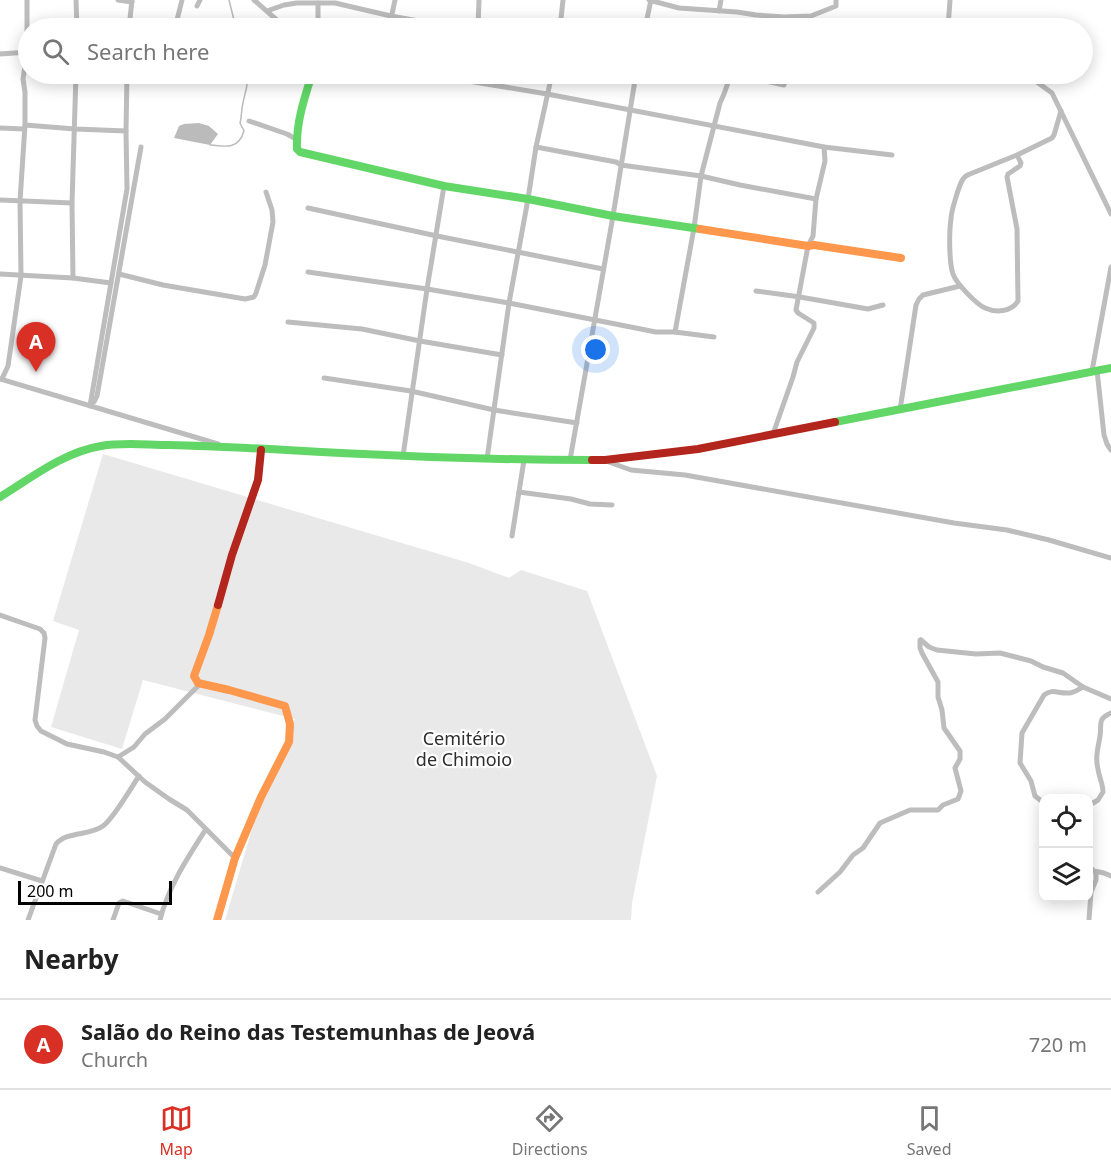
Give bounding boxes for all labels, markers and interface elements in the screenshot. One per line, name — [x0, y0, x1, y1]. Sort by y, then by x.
search box — [18, 18, 1093, 84]
icon: search — [39, 35, 72, 68]
text: Search here — [87, 36, 209, 66]
pin: A — [16, 322, 56, 372]
your location — [581, 335, 610, 364]
park label: Cemitério de Chimoio — [416, 726, 512, 771]
map controls — [1039, 794, 1093, 902]
button: locate — [1039, 794, 1093, 848]
button: layers — [1039, 848, 1093, 902]
scale bar — [18, 878, 172, 906]
text: 200 m — [27, 880, 74, 902]
text: Nearby — [24, 941, 119, 977]
text: Salão do Reino das Testemunhas de Jeová — [81, 1016, 535, 1046]
text: A — [37, 1031, 50, 1058]
text: 720 m — [1029, 1031, 1087, 1058]
text: Church — [81, 1046, 148, 1073]
tab: Map — [159, 1102, 193, 1160]
tab: Directions — [512, 1102, 588, 1160]
tab: Saved — [907, 1102, 951, 1160]

